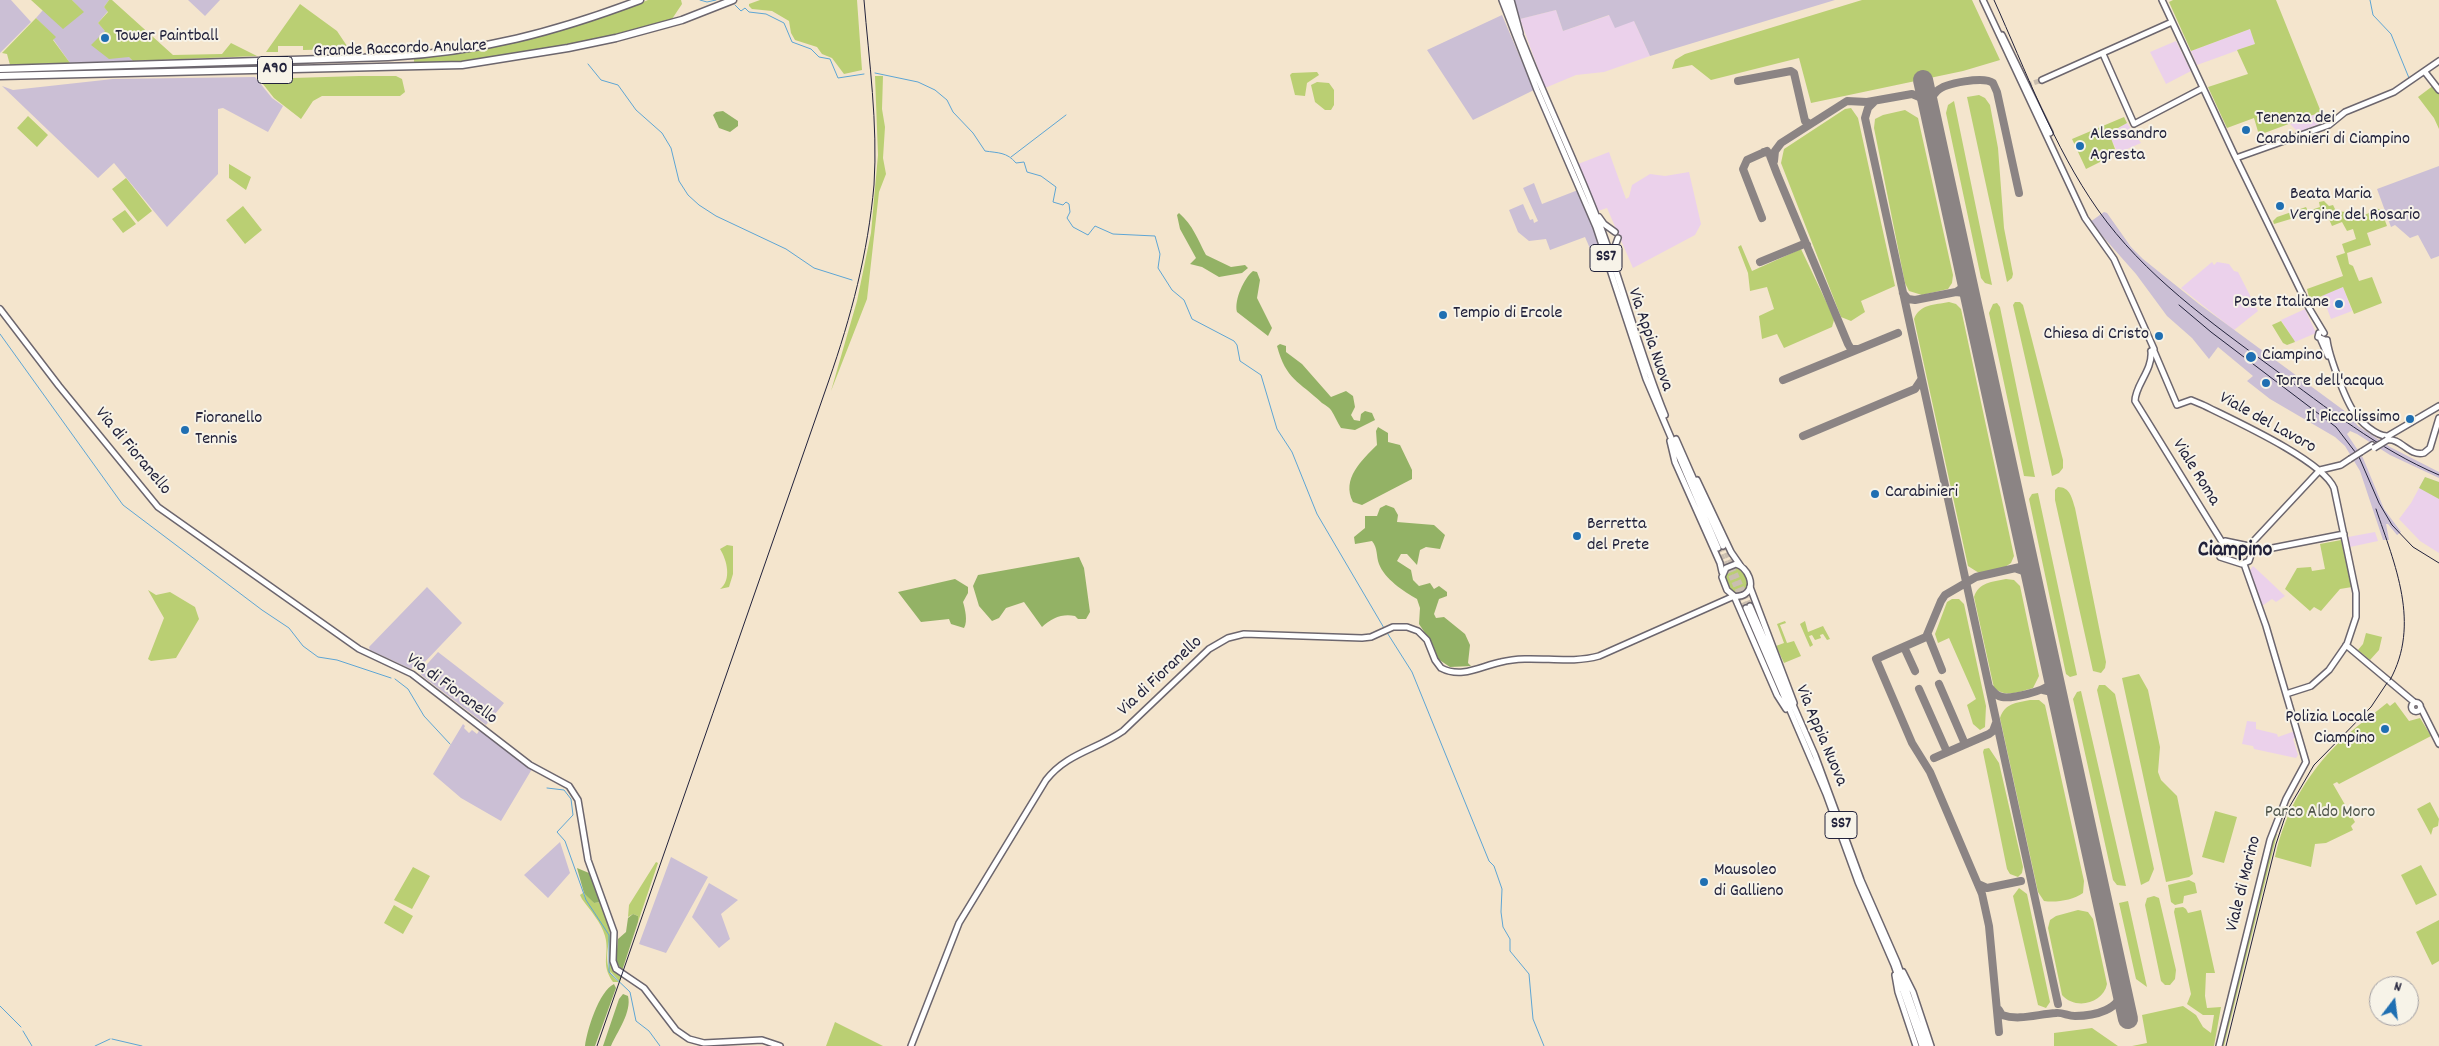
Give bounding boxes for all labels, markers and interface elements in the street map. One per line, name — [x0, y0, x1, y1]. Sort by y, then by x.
place label: Tower Paintball — [115, 27, 219, 49]
marker: Tower Paintball — [99, 32, 111, 44]
street label: Grande Raccordo Anulare — [313, 36, 487, 64]
road number: A90 — [258, 56, 292, 84]
place label: Tenenza dei Carabinieri di Ciampino — [2256, 109, 2410, 152]
marker: Tenenza dei Carabinieri di Ciampino — [2240, 124, 2252, 136]
place label: Alessandro Agresta — [2090, 125, 2167, 168]
marker: Alessandro Agresta — [2074, 140, 2086, 152]
place label: Beata Maria Vergine del Rosario — [2290, 185, 2420, 228]
marker: Beata Maria Vergine del Rosario — [2274, 200, 2286, 212]
road number: SS7 — [1590, 244, 1622, 272]
street label: Via Appia Nuova — [1621, 286, 1677, 394]
place label: Poste Italiane — [2234, 293, 2329, 315]
marker: Poste Italiane — [2333, 298, 2345, 310]
place label: Tempio di Ercole — [1453, 304, 1562, 326]
marker: Tempio di Ercole — [1437, 309, 1449, 321]
place label: Chiesa di Cristo — [2044, 325, 2149, 347]
marker: Chiesa di Cristo — [2153, 330, 2165, 342]
place label: Ciampino — [2262, 346, 2323, 368]
marker: Ciampino — [2244, 350, 2258, 364]
place label: Torre dell'acqua — [2276, 372, 2383, 394]
marker: Torre dell'acqua — [2260, 377, 2272, 389]
street label: Viale del Lavoro — [2215, 388, 2319, 460]
street label: Via di Fioranello — [89, 404, 175, 500]
place label: Il Piccolissimo — [2306, 408, 2400, 430]
place label: Fioranello Tennis — [195, 409, 262, 452]
marker: Il Piccolissimo — [2404, 413, 2416, 425]
marker: Fioranello Tennis — [179, 424, 191, 436]
street label: Viale Roma — [2166, 436, 2224, 510]
place label: Carabinieri — [1885, 483, 1958, 505]
marker: Carabinieri — [1869, 488, 1881, 500]
place label: Berretta del Prete — [1587, 515, 1649, 558]
marker: Berretta del Prete — [1571, 530, 1583, 542]
district label: Ciampino — [2198, 539, 2272, 565]
street label: Via di Fioranello — [1114, 632, 1208, 722]
street label: Via di Fioranello — [401, 650, 501, 730]
street label: Via Appia Nuova — [1789, 682, 1851, 790]
place label: Polizia Locale Ciampino — [2285, 708, 2375, 751]
marker: Polizia Locale Ciampino — [2379, 723, 2391, 735]
park label: Parco Aldo Moro — [2265, 803, 2375, 825]
road number: SS7 — [1825, 812, 1857, 838]
street label: Viale di Marino — [2223, 834, 2267, 934]
place label: Mausoleo di Gallieno — [1714, 861, 1783, 904]
marker: Mausoleo di Gallieno — [1698, 876, 1710, 888]
north arrow — [2369, 976, 2419, 1026]
text: N — [2392, 977, 2404, 998]

